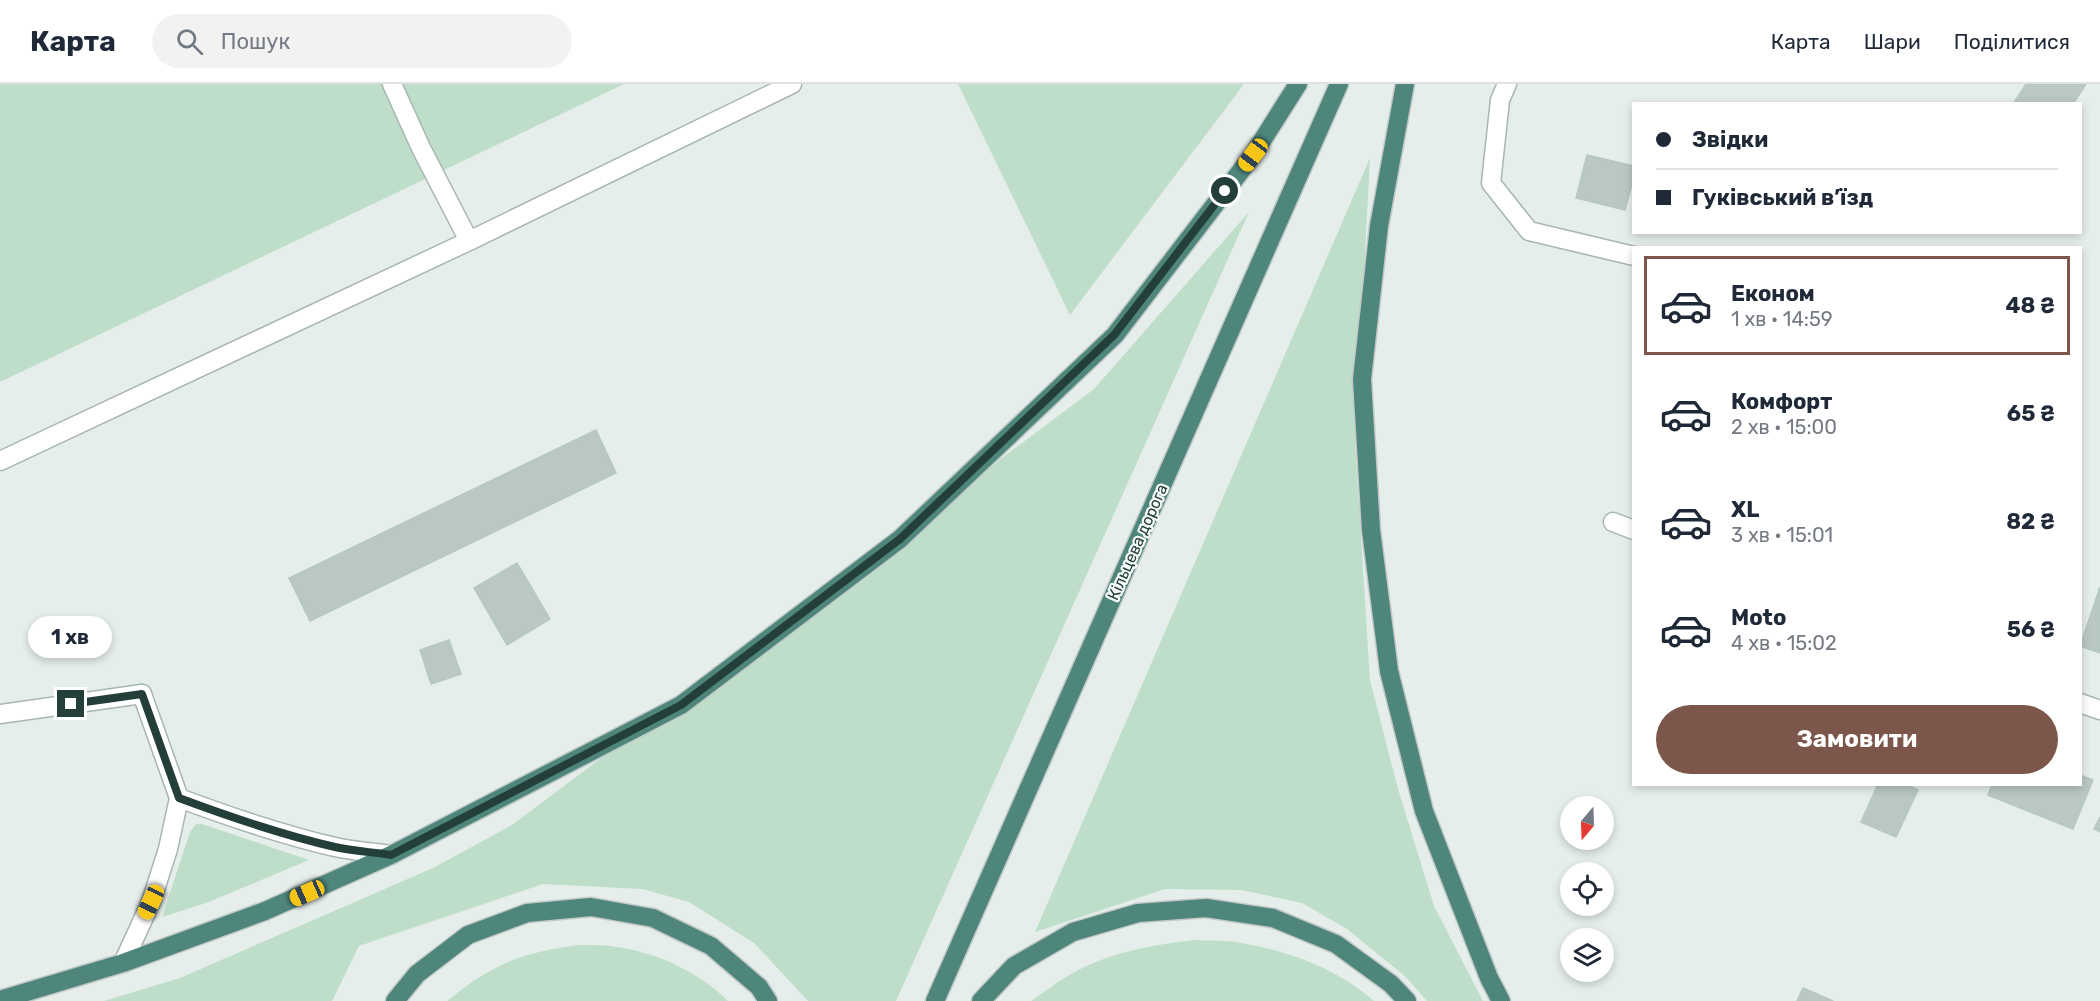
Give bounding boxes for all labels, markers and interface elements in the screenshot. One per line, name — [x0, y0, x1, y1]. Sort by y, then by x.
search box — [152, 14, 572, 68]
text: Карта — [30, 25, 116, 58]
icon: search — [173, 25, 206, 58]
text: Пошук — [221, 28, 290, 55]
text: Карта — [1771, 29, 1831, 54]
text: Шари — [1864, 29, 1921, 54]
text: Поділитися — [1954, 29, 2070, 54]
text: Звідки — [1692, 126, 1768, 153]
car — [1235, 135, 1271, 175]
route start — [1211, 177, 1238, 204]
text: Гуківський в’їзд — [1692, 184, 1873, 211]
icon: car — [1659, 279, 1713, 333]
text: Економ — [1731, 280, 1815, 307]
text: 48 ₴ — [2005, 292, 2055, 319]
text: 1 хв · 14:59 — [1731, 307, 1833, 331]
icon: car — [1659, 387, 1713, 441]
text: Комфорт — [1731, 388, 1832, 415]
text: 65 ₴ — [2007, 400, 2055, 427]
text: 2 хв · 15:00 — [1731, 415, 1837, 439]
street label: Кільцева дорога — [1103, 481, 1172, 603]
icon: car — [1659, 495, 1713, 549]
text: XL — [1731, 496, 1759, 523]
text: 82 ₴ — [2006, 508, 2055, 535]
text: 3 хв · 15:01 — [1731, 523, 1833, 547]
icon: car — [1659, 603, 1713, 657]
text: Moto — [1731, 604, 1786, 631]
text: 56 ₴ — [2007, 616, 2055, 643]
callout: 1 хв — [29, 617, 113, 659]
text: 1 хв — [51, 625, 89, 649]
text: 4 хв · 15:02 — [1731, 631, 1837, 655]
route end — [57, 690, 84, 717]
button: Замовити — [1656, 705, 2058, 774]
north arrow — [1560, 796, 1614, 850]
map controls — [1560, 796, 1614, 982]
button: locate — [1560, 862, 1614, 916]
car — [287, 877, 327, 909]
car — [135, 882, 167, 922]
button: layers — [1560, 928, 1614, 982]

